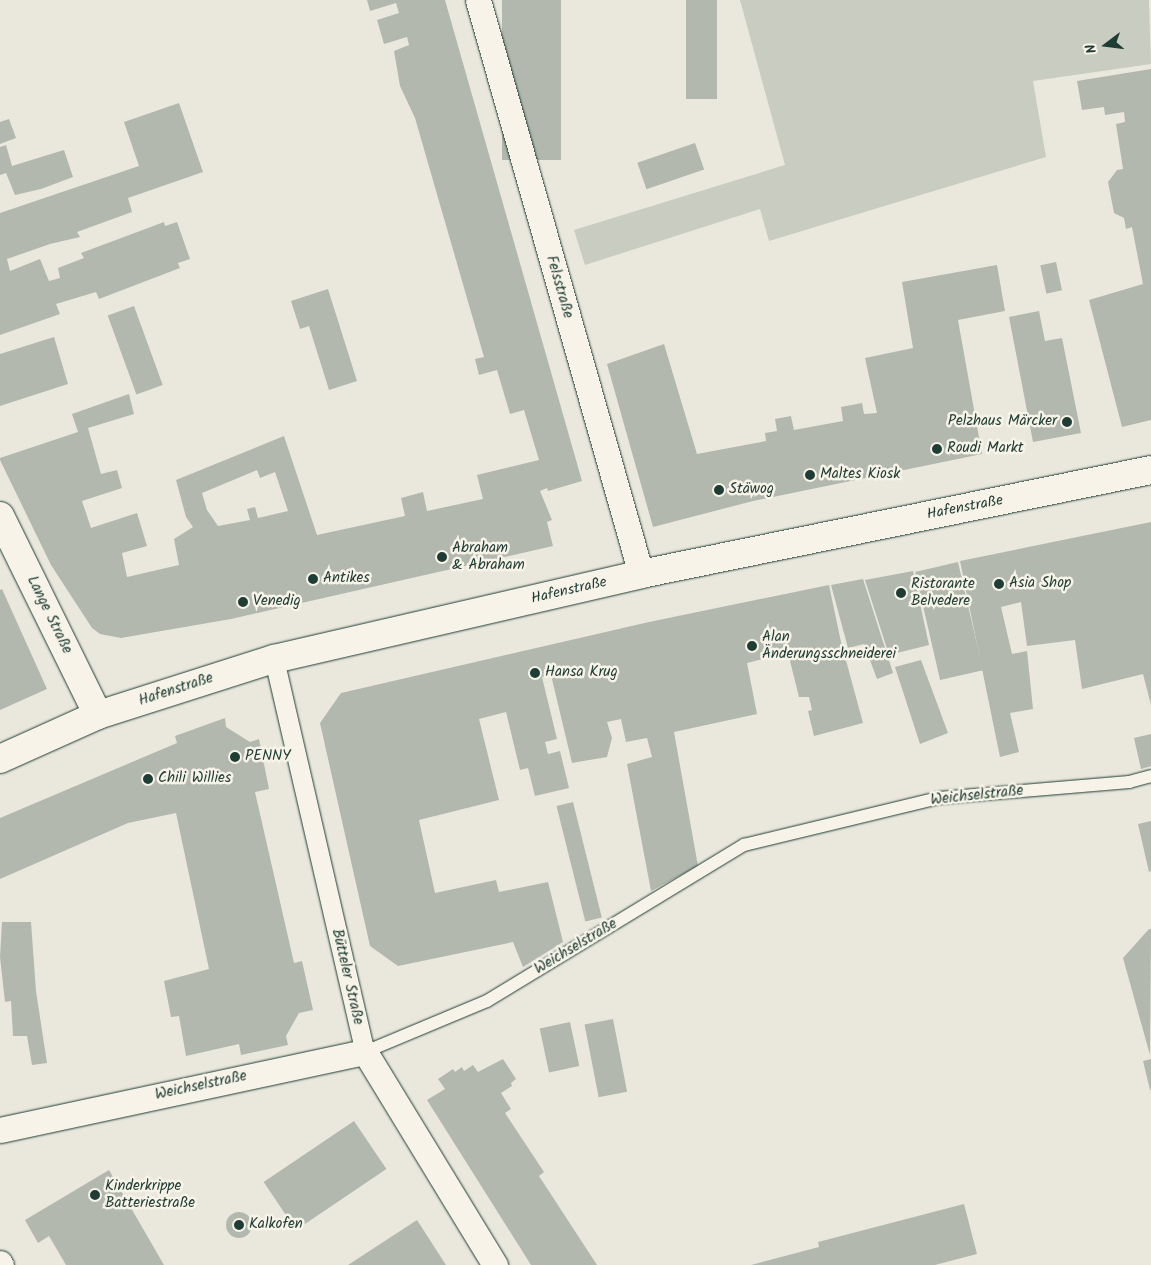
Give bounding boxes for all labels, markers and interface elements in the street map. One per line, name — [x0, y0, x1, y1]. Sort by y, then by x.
north arrow — [1081, 20, 1131, 70]
text: N — [1080, 42, 1103, 56]
street label: Felsstraße — [541, 254, 577, 320]
place label: Pelzhaus Märcker — [948, 413, 1057, 431]
marker: Pelzhaus Märcker — [1061, 416, 1073, 428]
place label: Roudi Markt — [947, 440, 1024, 458]
marker: Roudi Markt — [931, 443, 943, 455]
place label: Maltes Kiosk — [820, 466, 900, 484]
marker: Maltes Kiosk — [804, 469, 816, 481]
place label: Stäwog — [729, 481, 774, 499]
marker: Stäwog — [713, 484, 725, 496]
street label: Hafenstraße — [925, 492, 1005, 524]
place label: Abraham & Abraham — [452, 539, 525, 574]
marker: Abraham & Abraham — [436, 551, 448, 563]
place label: Antikes — [323, 570, 370, 588]
street label: Lange Straße — [22, 573, 76, 657]
marker: Antikes — [307, 573, 319, 585]
street label: Hafenstraße — [529, 574, 609, 608]
place label: Ristorante Belvedere — [911, 575, 975, 610]
place label: Asia Shop — [1009, 575, 1071, 593]
marker: Asia Shop — [993, 578, 1005, 590]
marker: Ristorante Belvedere — [895, 587, 907, 599]
place label: Venedig — [253, 593, 301, 611]
marker: Venedig — [237, 596, 249, 608]
place label: Alan Änderungsschneiderei — [762, 628, 896, 663]
marker: Alan Änderungsschneiderei — [746, 640, 758, 652]
place label: Hansa Krug — [545, 664, 618, 682]
marker: Hansa Krug — [529, 667, 541, 679]
street label: Hafenstraße — [137, 670, 215, 710]
place label: PENNY — [245, 748, 291, 766]
marker: PENNY — [229, 751, 241, 763]
place label: Chili Willies — [158, 770, 231, 788]
marker: Chili Willies — [142, 773, 154, 785]
street label: Weichselstraße — [930, 782, 1024, 810]
street label: Weichselstraße — [531, 915, 621, 979]
street label: Bütteler Straße — [327, 927, 367, 1027]
street label: Weichselstraße — [153, 1067, 249, 1105]
place label: Kinderkrippe Batteriestraße — [105, 1177, 195, 1212]
marker: Kinderkrippe Batteriestraße — [89, 1189, 101, 1201]
place label: Kalkofen — [249, 1216, 303, 1234]
marker: Kalkofen — [233, 1219, 245, 1231]

